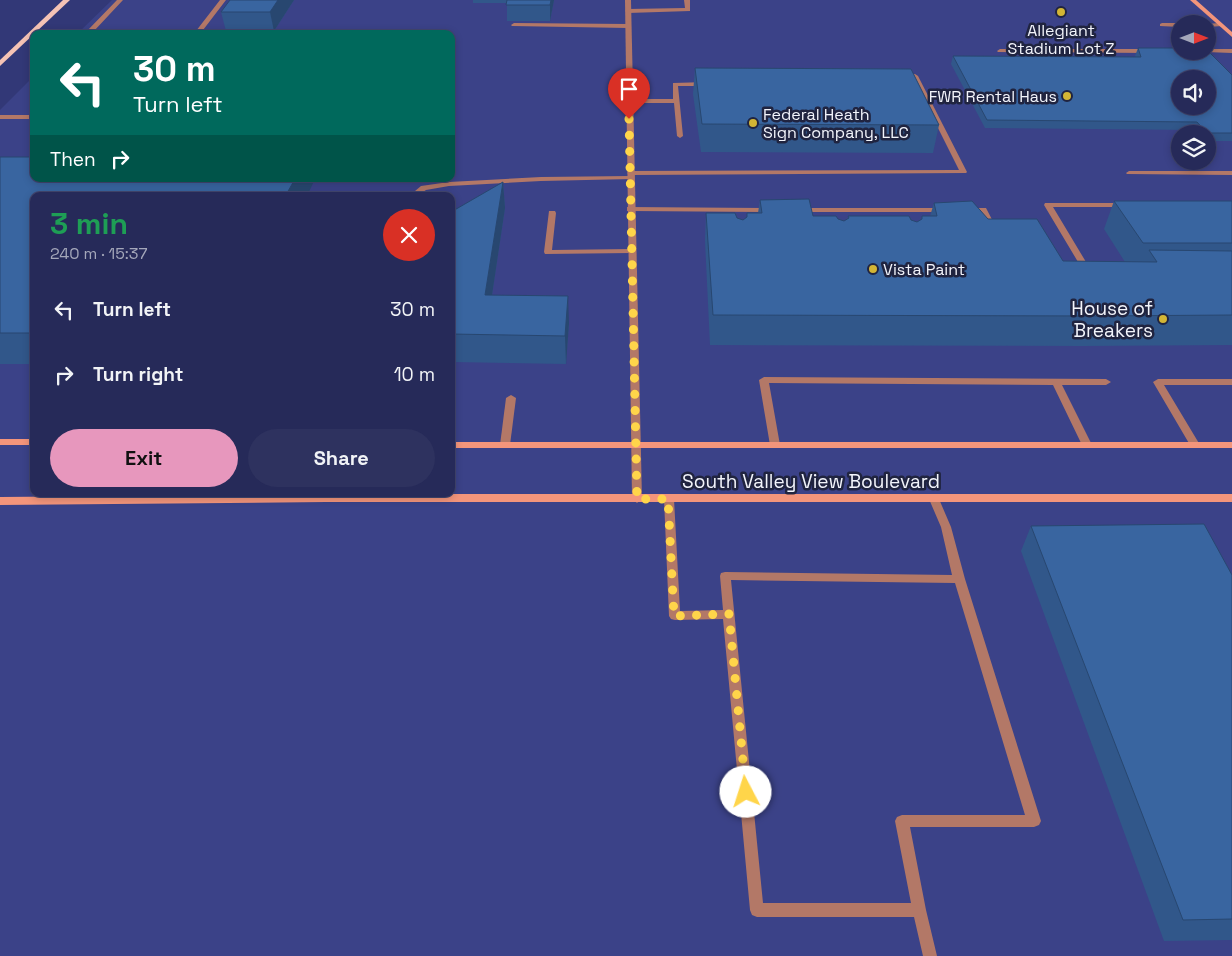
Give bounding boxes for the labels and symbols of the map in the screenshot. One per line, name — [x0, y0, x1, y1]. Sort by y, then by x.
marker: Allegiant Stadium Lot Z — [1055, 6, 1067, 18]
north arrow — [1171, 15, 1216, 60]
place label: Allegiant Stadium Lot Z — [1008, 20, 1114, 59]
pin — [608, 68, 650, 119]
place label: FWR Rental Haus — [929, 86, 1057, 107]
marker: FWR Rental Haus — [1061, 90, 1073, 102]
place label: Federal Heath Sign Company, LLC — [763, 104, 909, 143]
marker: Federal Heath Sign Company, LLC — [747, 117, 759, 129]
place label: Vista Paint — [883, 259, 965, 280]
marker: Vista Paint — [867, 263, 879, 275]
place label: House of Breakers — [1071, 296, 1153, 343]
marker: House of Breakers — [1157, 313, 1169, 325]
street label: South Valley View Boulevard — [682, 469, 940, 494]
position arrow — [719, 765, 771, 817]

